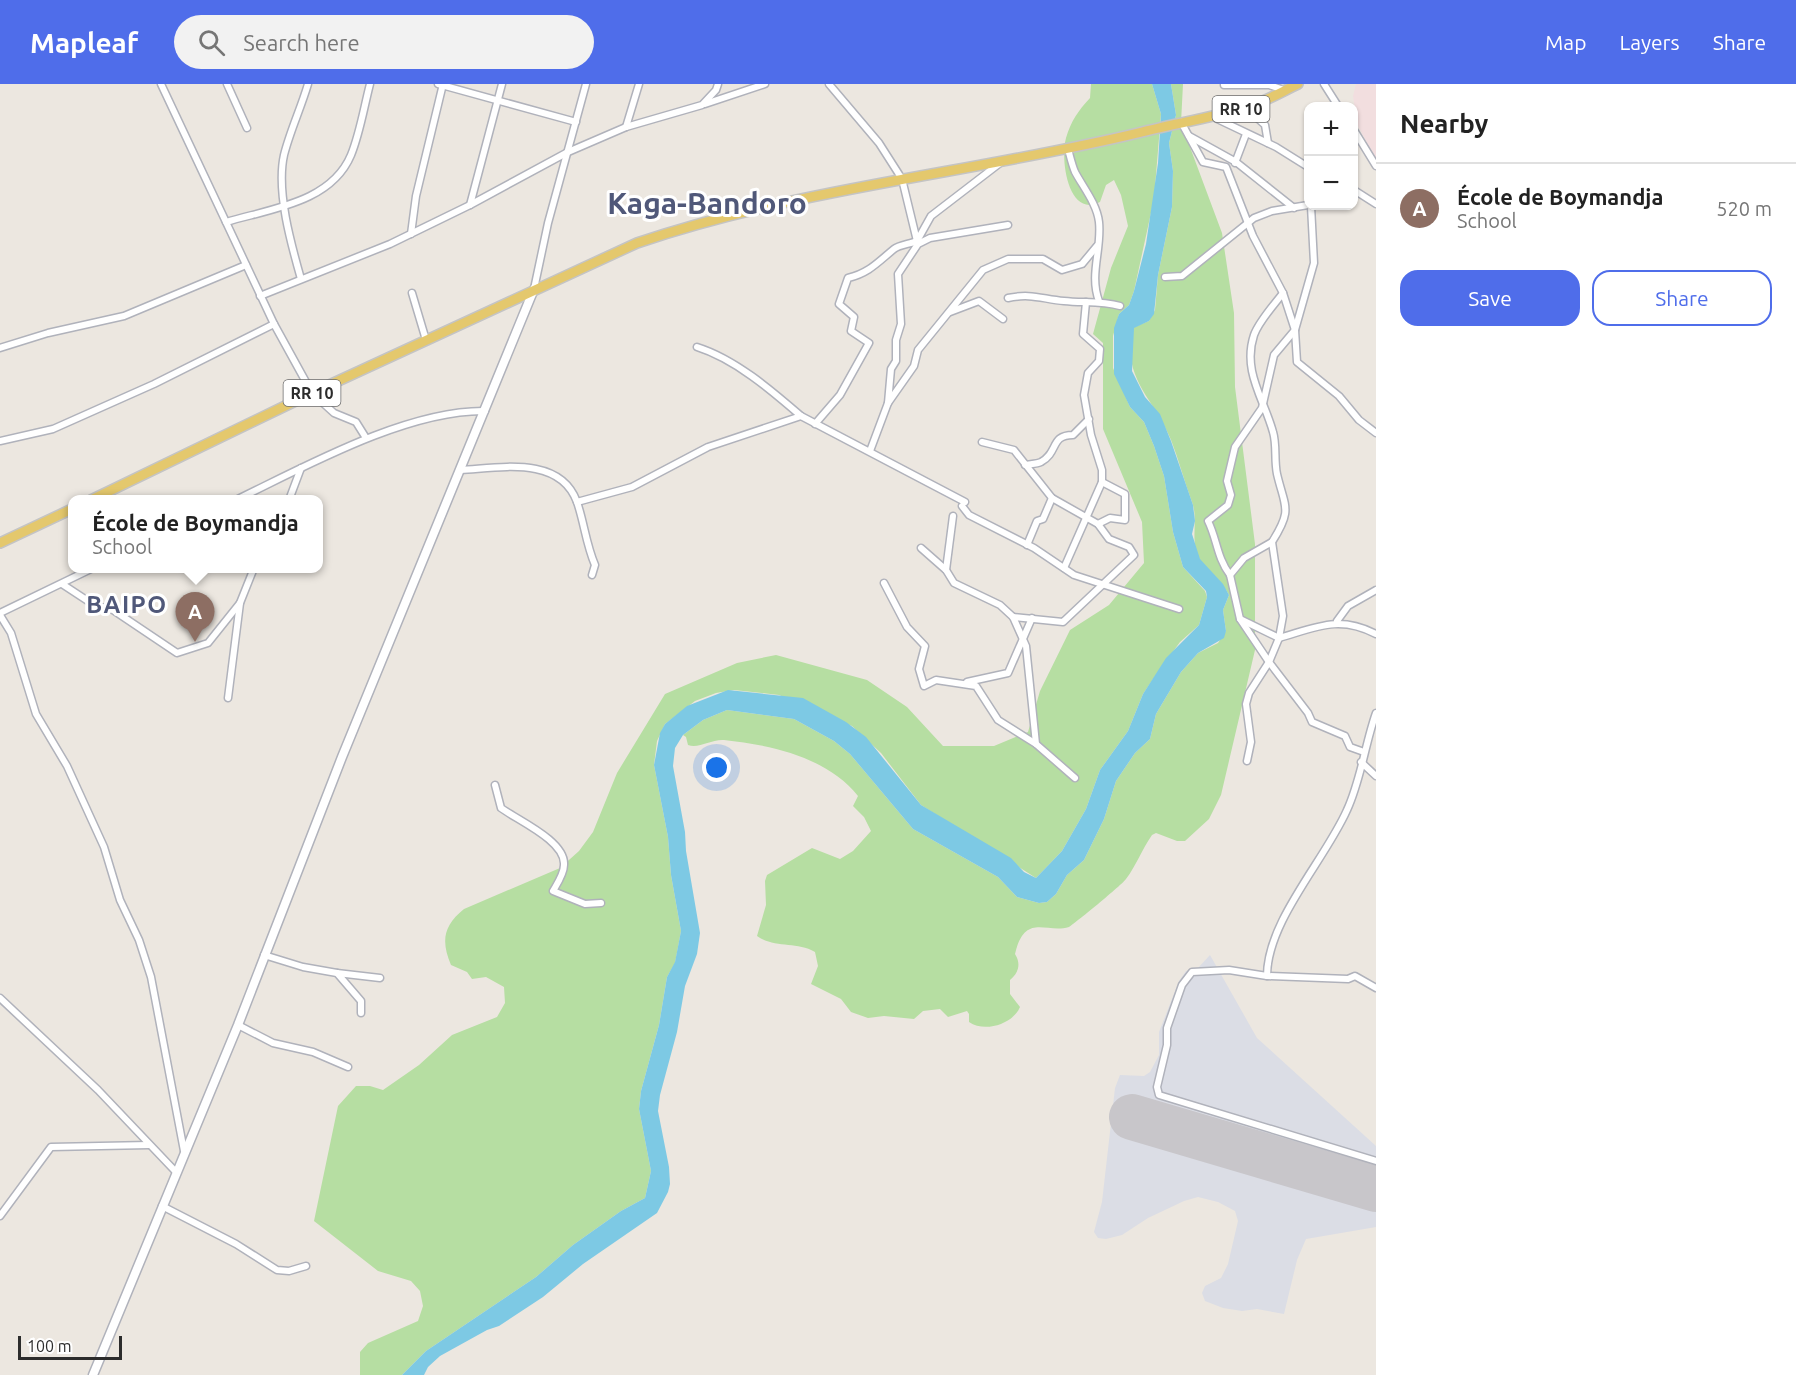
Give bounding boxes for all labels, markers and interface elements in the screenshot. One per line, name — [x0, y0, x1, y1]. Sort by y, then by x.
search box — [174, 15, 594, 69]
icon: search — [195, 26, 228, 59]
text: Mapleaf — [30, 27, 138, 58]
text: Search here — [243, 30, 360, 55]
text: Map — [1545, 30, 1586, 54]
text: Layers — [1619, 30, 1680, 54]
text: Share — [1713, 30, 1766, 54]
road number: RR 10 — [1212, 96, 1270, 122]
map controls — [1304, 102, 1358, 210]
button: + — [1304, 102, 1358, 156]
text: Nearby — [1400, 109, 1488, 138]
button: − — [1304, 156, 1358, 210]
text: École de Boymandja — [1457, 184, 1663, 209]
district label: Kaga-Bandoro — [607, 186, 807, 220]
text: A — [1412, 197, 1427, 220]
text: 520 m — [1716, 197, 1772, 220]
text: School — [1457, 209, 1517, 232]
button: Save — [1400, 270, 1580, 326]
button: Share — [1592, 270, 1772, 326]
road number: RR 10 — [284, 380, 340, 406]
popup — [68, 495, 323, 573]
text: École de Boymandja — [92, 510, 299, 535]
text: School — [92, 535, 152, 558]
district label: BAIPO — [86, 591, 168, 618]
pin: A — [176, 592, 214, 642]
your location — [702, 753, 731, 782]
scale bar — [18, 1333, 122, 1360]
text: 100 m — [27, 1337, 72, 1355]

